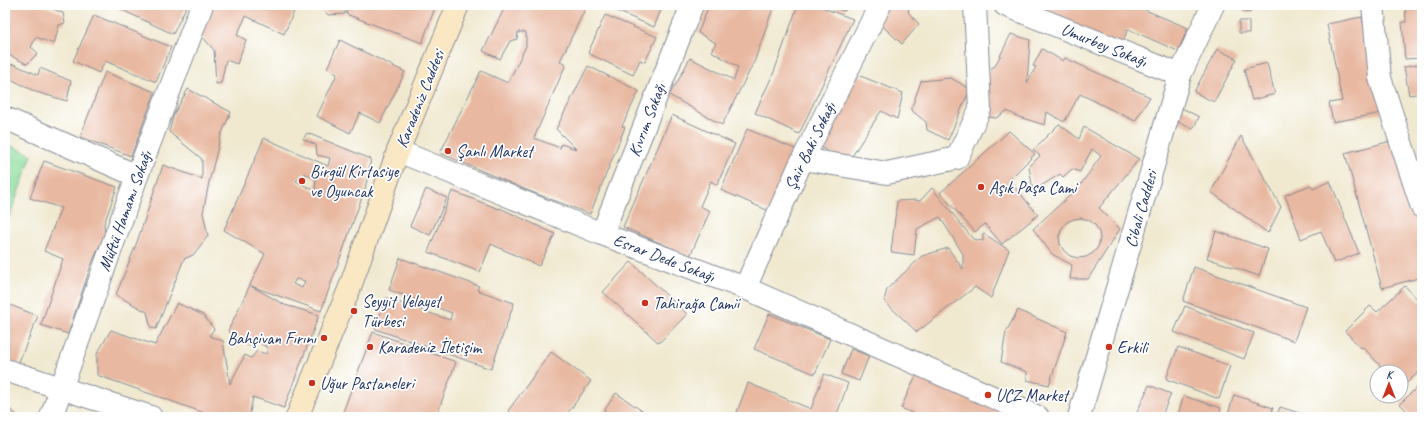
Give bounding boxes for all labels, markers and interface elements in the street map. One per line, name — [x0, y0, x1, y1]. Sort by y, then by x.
street label: Umurbey Sokağı — [1058, 18, 1151, 72]
street label: Karadeniz Caddesi — [391, 45, 450, 151]
street label: Kıvrım Sokağı — [623, 80, 671, 159]
street label: Şair Baki Sokağı — [780, 98, 841, 193]
place label: Şanlı Market — [456, 141, 535, 162]
marker: Şanlı Market — [443, 146, 453, 156]
street label: Müftü Hamamı Sokağı — [94, 147, 157, 274]
place label: Birgül Kirtasiye ve Oyuncak — [310, 161, 400, 202]
street label: Cibali Caddesi — [1120, 165, 1163, 250]
marker: Birgül Kirtasiye ve Oyuncak — [297, 176, 307, 186]
place label: Aşık Paşa Cami — [989, 177, 1079, 198]
marker: Aşık Paşa Cami — [976, 182, 986, 192]
street label: Esrar Dede Sokağı — [610, 229, 718, 287]
place label: Seyyit Velayet Türbesi — [362, 291, 443, 332]
place label: Tahirağa Camii — [653, 293, 741, 314]
marker: Tahirağa Camii — [640, 298, 650, 308]
marker: Seyyit Velayet Türbesi — [349, 306, 359, 316]
place label: Bahçivan Fırını — [227, 328, 317, 349]
marker: Bahçivan Fırını — [319, 333, 329, 343]
place label: Karadeniz İletişim — [378, 337, 483, 358]
place label: Erkili — [1117, 337, 1149, 358]
marker: Karadeniz İletişim — [365, 342, 375, 352]
marker: Erkili — [1104, 342, 1114, 352]
north arrow — [1369, 364, 1409, 404]
text: K — [1386, 367, 1394, 381]
place label: Uğur Pastaneleri — [320, 373, 417, 394]
marker: Uğur Pastaneleri — [307, 378, 317, 388]
place label: UCZ Market — [996, 385, 1071, 406]
marker: UCZ Market — [983, 390, 993, 400]

